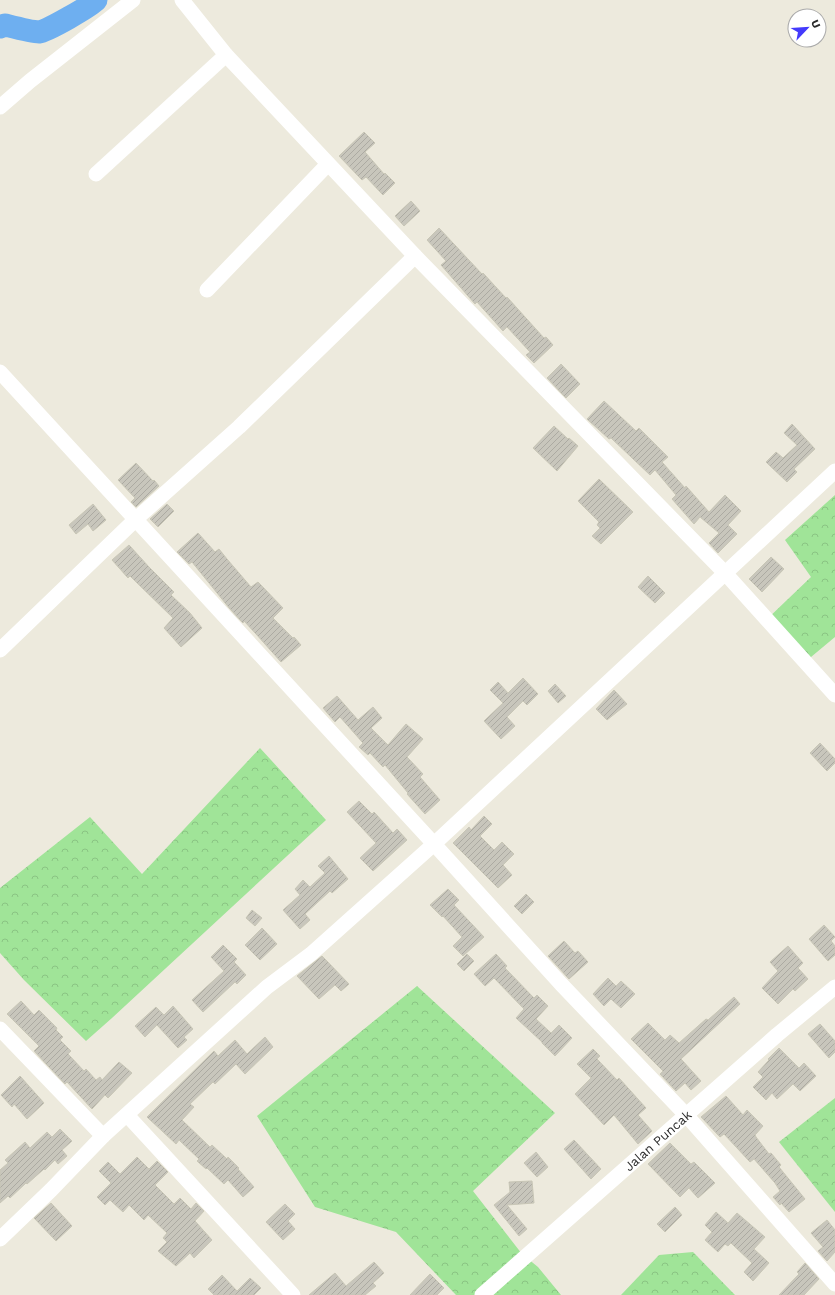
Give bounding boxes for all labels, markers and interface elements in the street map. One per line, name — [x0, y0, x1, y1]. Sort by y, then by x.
north arrow — [787, 8, 827, 48]
text: U — [808, 18, 823, 30]
street label: Jalan Puncak — [621, 1107, 695, 1174]

